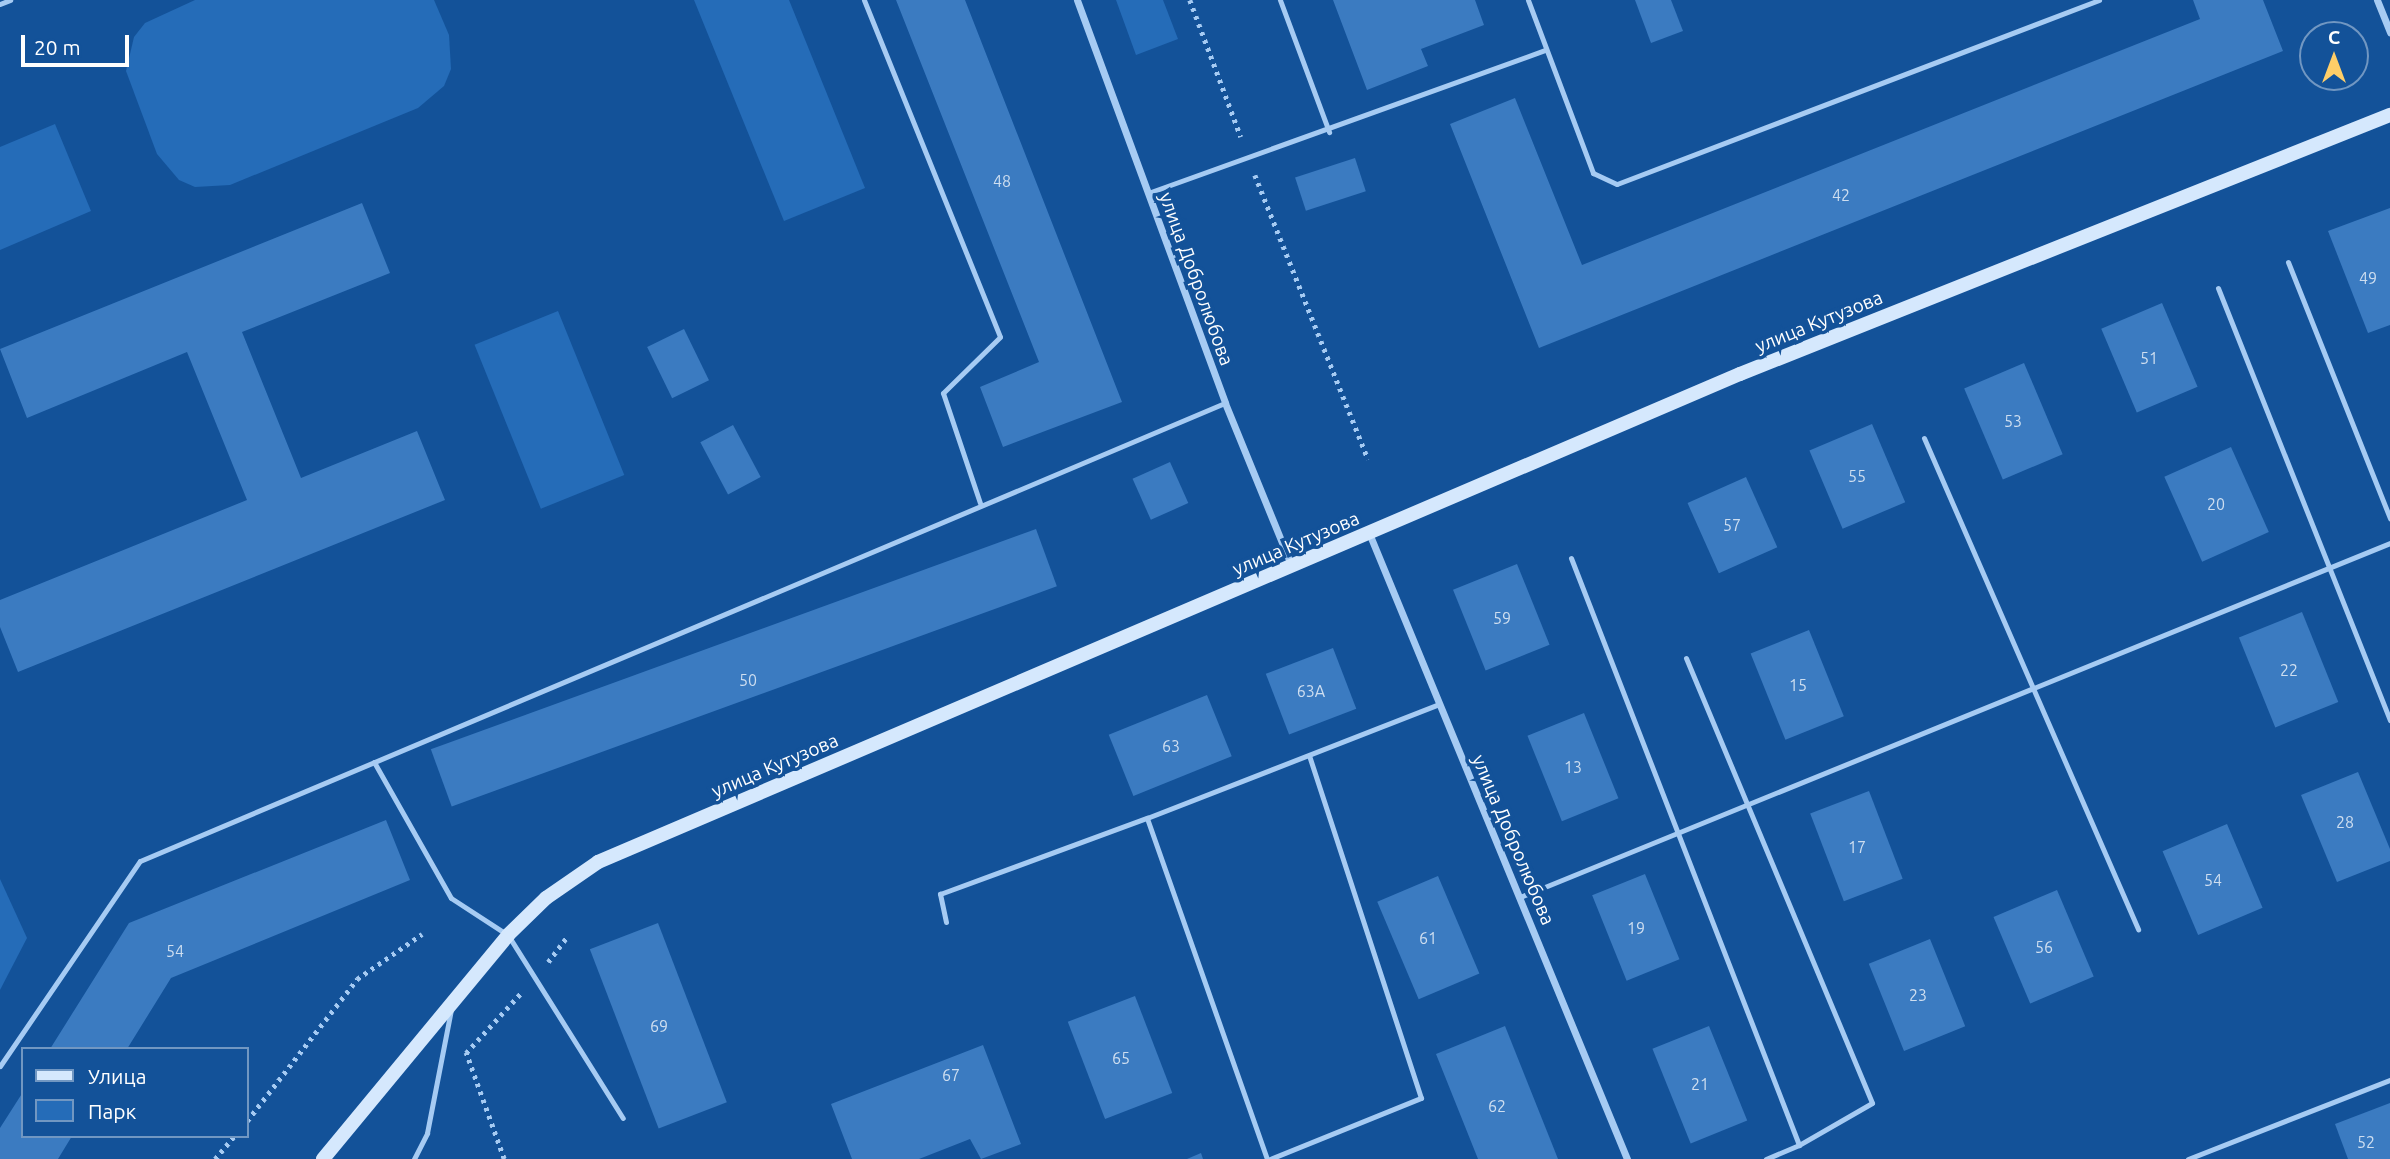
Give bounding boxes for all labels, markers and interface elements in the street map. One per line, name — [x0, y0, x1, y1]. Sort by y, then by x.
scale bar — [24, 21, 133, 65]
north arrow — [2299, 21, 2369, 91]
text: С — [2328, 26, 2340, 48]
text: 20 m — [34, 35, 81, 59]
house number: 48 — [993, 171, 1011, 191]
house number: 42 — [1832, 185, 1850, 205]
street label: улица Добролюбова — [1154, 189, 1238, 369]
house number: 49 — [2359, 268, 2377, 288]
street label: улица Кутузова — [1752, 286, 1886, 358]
house number: 51 — [2140, 348, 2158, 368]
house number: 53 — [2004, 411, 2022, 431]
house number: 55 — [1848, 466, 1866, 486]
house number: 20 — [2207, 494, 2225, 514]
street label: улица Кутузова — [1229, 507, 1363, 581]
house number: 57 — [1723, 515, 1741, 535]
house number: 59 — [1493, 608, 1511, 628]
house number: 22 — [2280, 660, 2298, 680]
house number: 50 — [739, 670, 757, 690]
house number: 15 — [1789, 675, 1807, 695]
house number: 63А — [1297, 681, 1325, 701]
street label: улица Кутузова — [708, 729, 842, 803]
house number: 63 — [1162, 736, 1180, 756]
street label: улица Добролюбова — [1467, 751, 1559, 929]
house number: 13 — [1564, 757, 1582, 777]
house number: 28 — [2336, 812, 2354, 832]
house number: 17 — [1848, 837, 1866, 857]
house number: 54 — [2204, 870, 2222, 890]
house number: 19 — [1627, 918, 1645, 938]
house number: 61 — [1419, 928, 1437, 948]
house number: 56 — [2035, 937, 2053, 957]
house number: 54 — [166, 941, 184, 961]
house number: 23 — [1909, 985, 1927, 1005]
house number: 69 — [650, 1016, 668, 1036]
legend — [21, 1047, 248, 1138]
house number: 65 — [1112, 1048, 1130, 1068]
text: Улица — [88, 1064, 146, 1088]
house number: 67 — [942, 1065, 960, 1085]
house number: 21 — [1691, 1074, 1709, 1094]
house number: 62 — [1488, 1096, 1506, 1116]
text: Парк — [88, 1099, 136, 1123]
house number: 52 — [2357, 1132, 2375, 1152]

